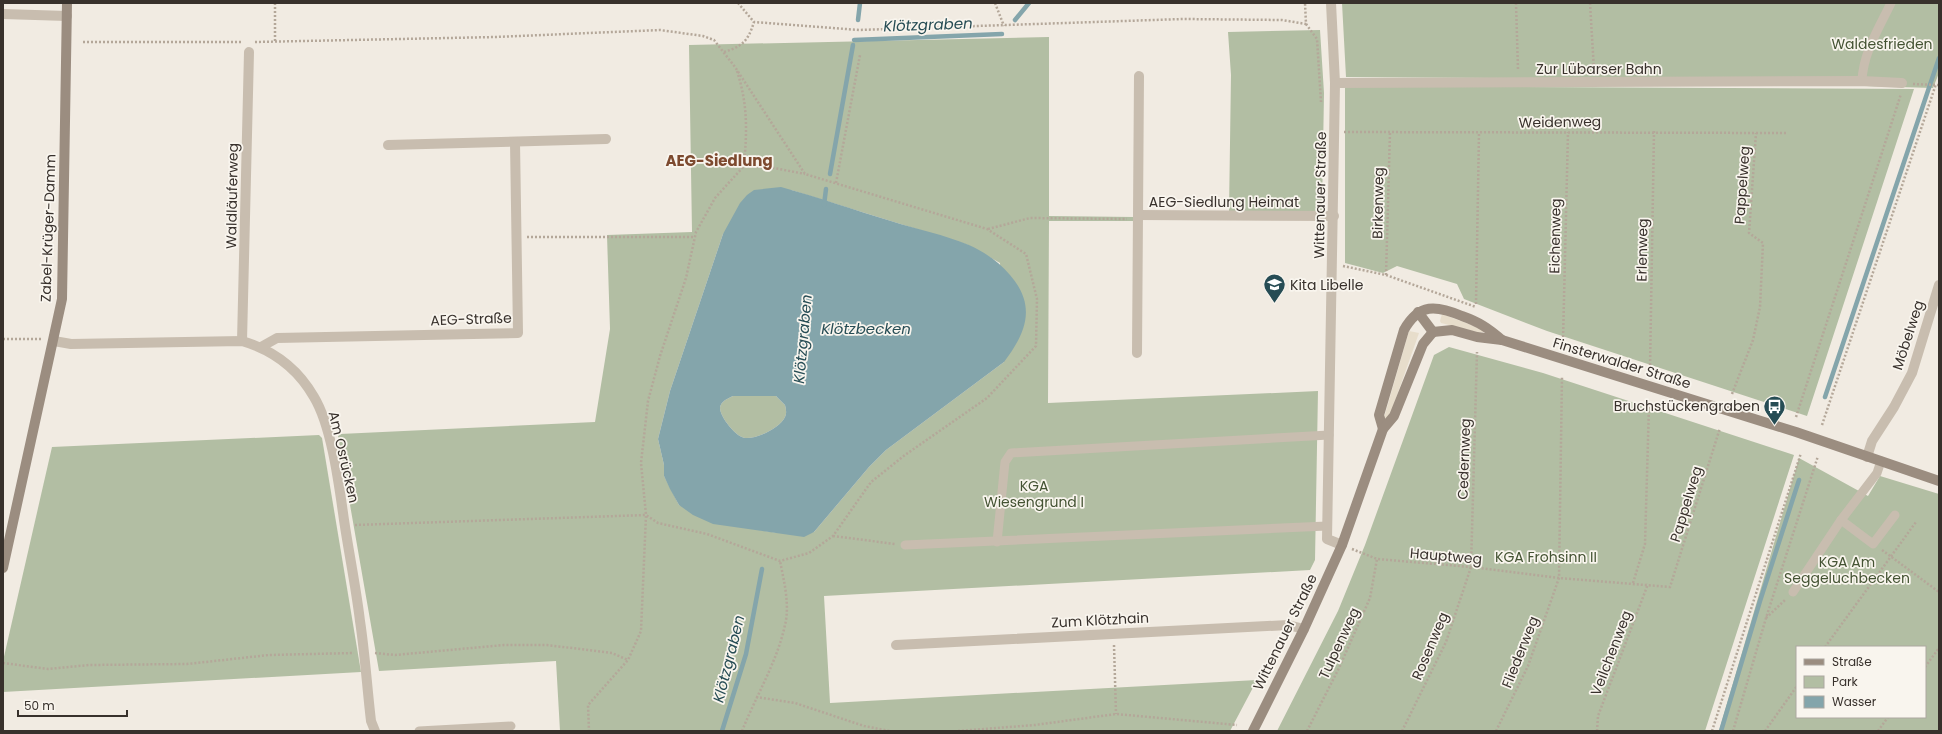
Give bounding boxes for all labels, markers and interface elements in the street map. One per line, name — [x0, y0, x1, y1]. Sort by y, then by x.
water label: Klötzgraben — [883, 12, 973, 37]
park label: Waldesfrieden — [1831, 34, 1933, 54]
street label: Zur Lübarser Bahn — [1536, 59, 1662, 79]
street label: Weidenweg — [1519, 111, 1601, 133]
street label: Wittenauer Straße — [1309, 131, 1331, 259]
street label: Waldläuferweg — [221, 143, 243, 249]
street label: Pappelweg — [1729, 145, 1755, 225]
district label: AEG-Siedlung — [665, 150, 773, 171]
street label: Zabel-Krüger-Damm — [35, 154, 61, 302]
street label: Birkenweg — [1367, 167, 1389, 239]
street label: AEG-Siedlung Heimat — [1149, 192, 1299, 212]
street label: Eichenweg — [1544, 198, 1566, 274]
street label: Erlenweg — [1631, 218, 1653, 282]
school or university icon: Kita Libelle — [1261, 272, 1287, 305]
place label: Kita Libelle — [1290, 275, 1364, 295]
water label: Klötzgraben — [788, 293, 817, 384]
street label: Möbelweg — [1887, 298, 1929, 372]
street label: AEG-Straße — [430, 308, 512, 330]
water label: Klötzbecken — [821, 318, 911, 339]
street label: Finsterwalder Straße — [1550, 332, 1694, 394]
bus stop icon: Bruchstückengraben — [1762, 393, 1788, 426]
place label: Bruchstückengraben — [1614, 396, 1760, 416]
street label: Am Osrücken — [324, 409, 364, 505]
street label: Cedernweg — [1453, 418, 1475, 500]
street label: Pappelweg — [1665, 464, 1707, 544]
park label: KGA Wiesengrund I — [984, 476, 1084, 512]
street label: Hauptweg — [1409, 543, 1483, 569]
park label: KGA Frohsinn II — [1495, 547, 1597, 567]
park label: KGA Am Seggeluchbecken — [1784, 552, 1910, 588]
street label: Wittenauer Straße — [1248, 570, 1322, 694]
street label: Tulpenweg — [1314, 604, 1364, 682]
street label: Zum Klötzhain — [1051, 607, 1149, 633]
street label: Veilchenweg — [1586, 608, 1636, 698]
street label: Rosenweg — [1407, 609, 1453, 683]
water label: Klötzgraben — [708, 613, 750, 705]
street label: Fliederweg — [1497, 613, 1543, 691]
legend — [1796, 646, 1926, 718]
text: Straße — [1832, 653, 1872, 670]
text: Park — [1832, 673, 1859, 690]
scale bar — [18, 692, 127, 718]
text: Wasser — [1832, 693, 1877, 710]
text: 50 m — [24, 697, 55, 714]

